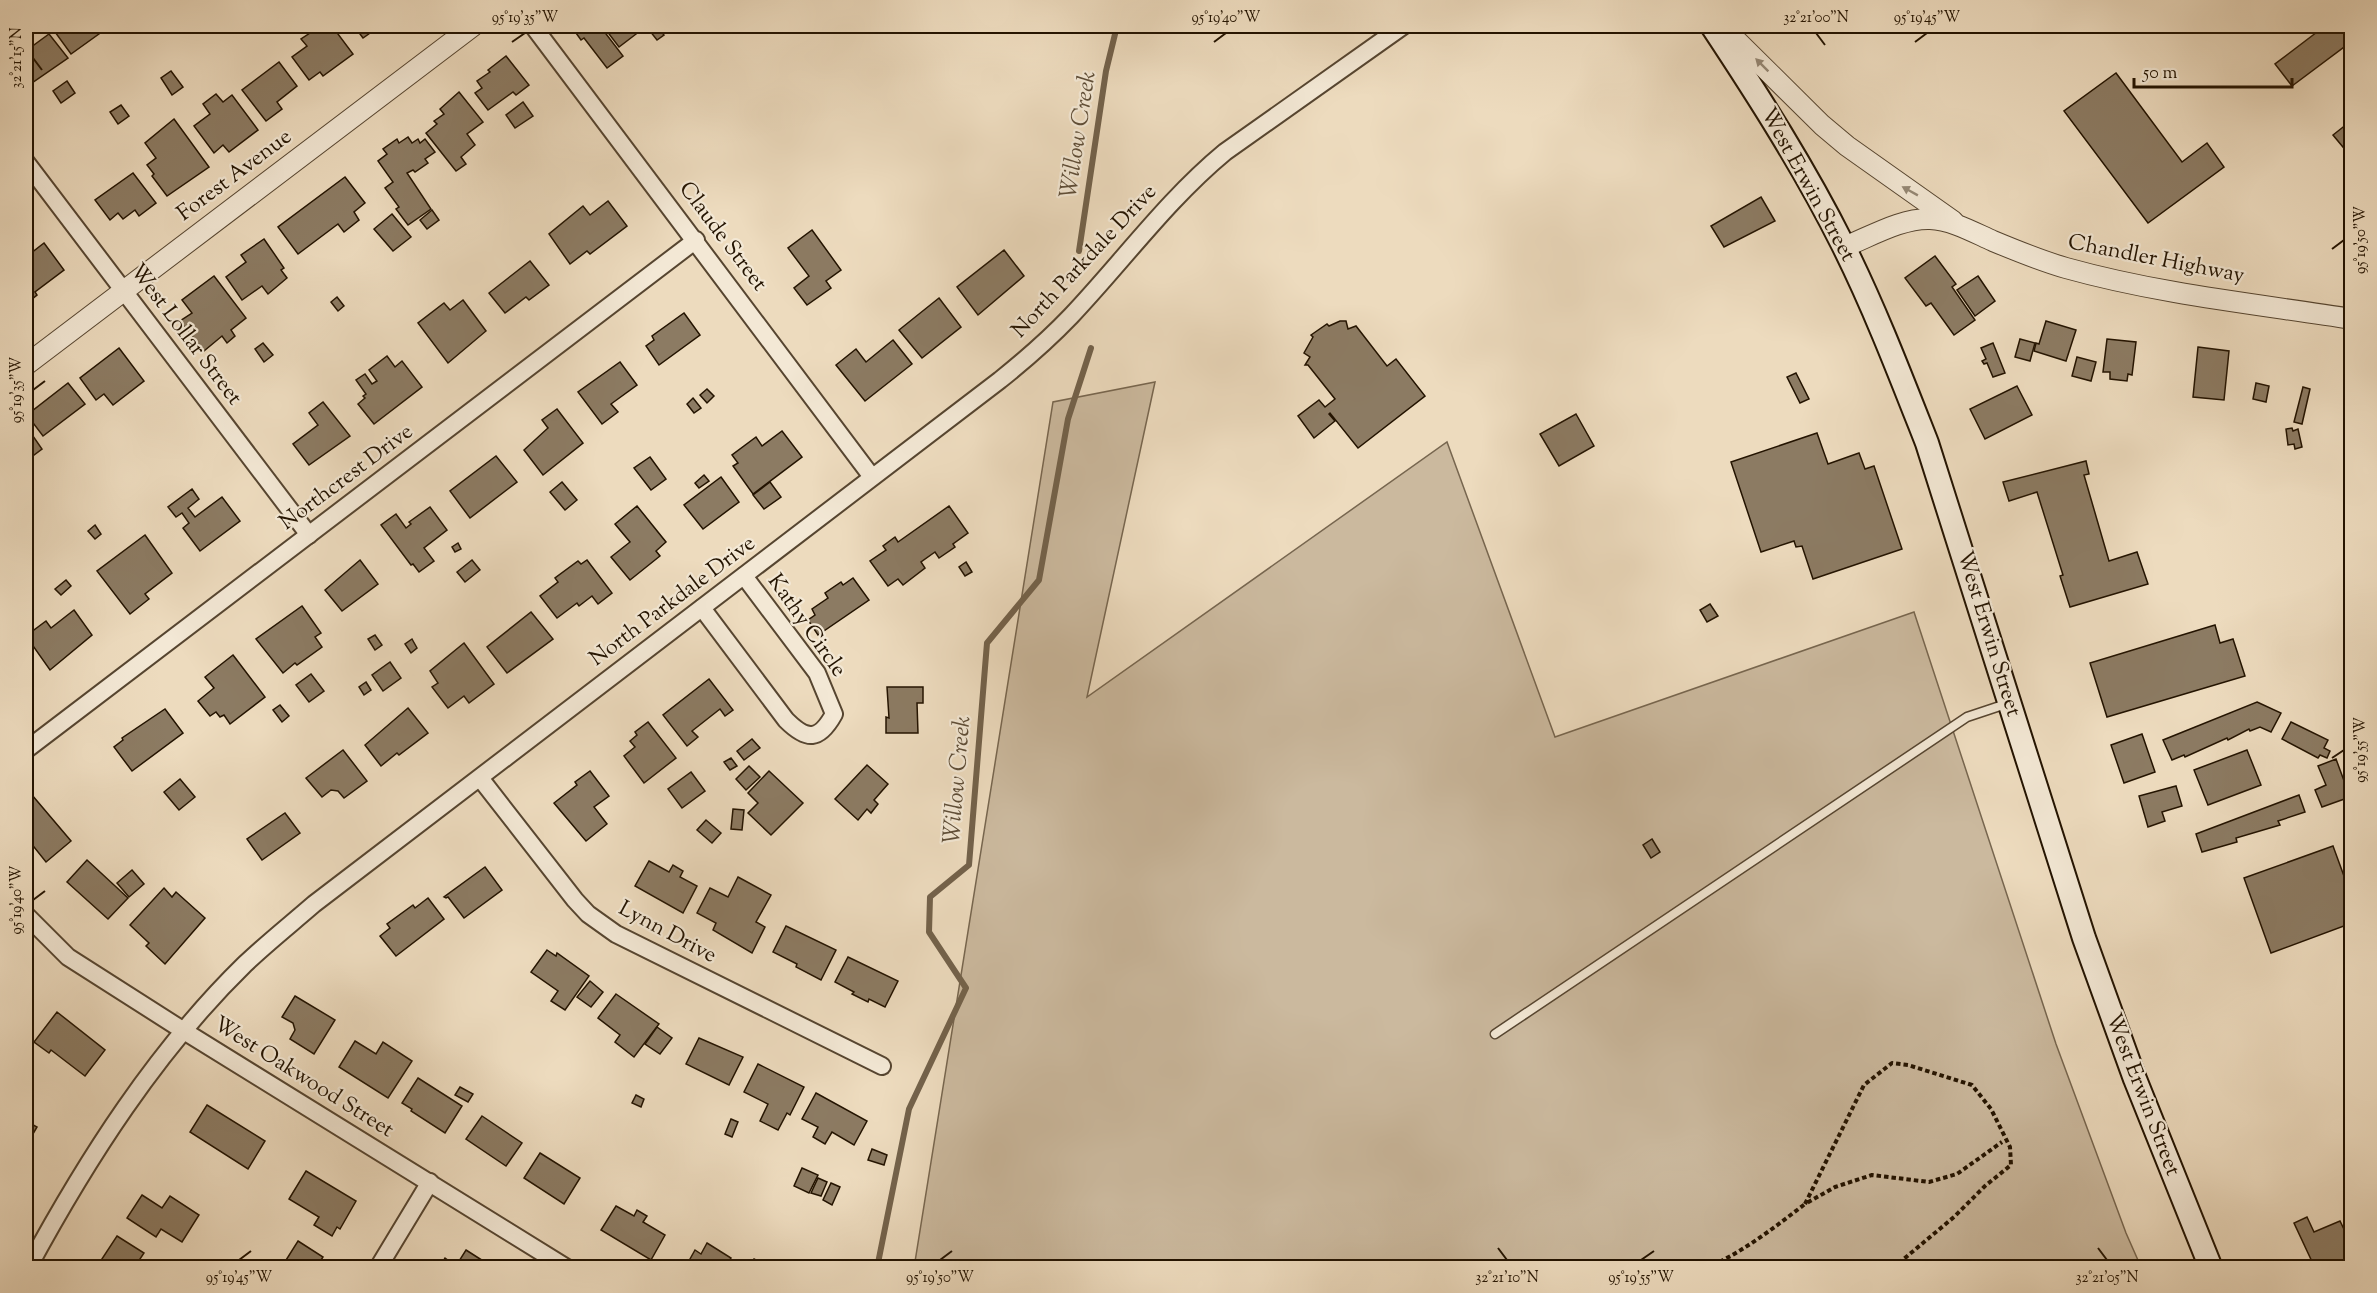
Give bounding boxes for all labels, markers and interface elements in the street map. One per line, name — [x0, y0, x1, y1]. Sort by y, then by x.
text: 95°19'35"W — [492, 8, 559, 29]
text: 95°19'40"W — [1192, 8, 1261, 29]
text: 32°21'00"N — [1783, 8, 1849, 29]
text: 95°19'45"W — [1894, 8, 1961, 29]
text: 32°21'15"N — [7, 27, 28, 89]
scale bar — [2134, 51, 2292, 89]
one-way arrow — [1755, 59, 1769, 73]
text: 50 m — [2142, 61, 2178, 87]
water label: Willow Creek — [1052, 69, 1106, 201]
street label: West Erwin Street — [1751, 102, 1863, 268]
street label: Forest Avenue — [171, 122, 299, 230]
street label: Claude Street — [670, 175, 774, 299]
street label: North Parkdale Drive — [1005, 178, 1165, 346]
one-way arrow — [1901, 186, 1918, 196]
text: 95°19'50"W — [2351, 206, 2372, 274]
street label: Chandler Highway — [2065, 227, 2247, 293]
street label: West Lollar Street — [121, 257, 249, 413]
text: 95°19'35"W — [7, 356, 28, 423]
street label: Northcrest Drive — [273, 417, 421, 539]
street label: North Parkdale Drive — [583, 529, 763, 675]
street label: West Erwin Street — [1948, 547, 2029, 721]
street label: Kathy Circle — [759, 568, 853, 684]
water label: Willow Creek — [935, 714, 981, 845]
text: 95°19'55"W — [2351, 717, 2372, 783]
text: 95°19'40"W — [7, 865, 28, 934]
street label: Lynn Drive — [612, 894, 722, 972]
street label: West Oakwood Street — [206, 1009, 400, 1147]
street label: West Erwin Street — [2096, 1009, 2188, 1182]
text: 95°19'45"W — [206, 1268, 273, 1289]
text: 95°19'50"W — [906, 1268, 974, 1289]
text: 32°21'10"N — [1475, 1268, 1539, 1289]
text: 95°19'55"W — [1608, 1268, 1674, 1289]
text: 32°21'05"N — [2075, 1268, 2139, 1289]

